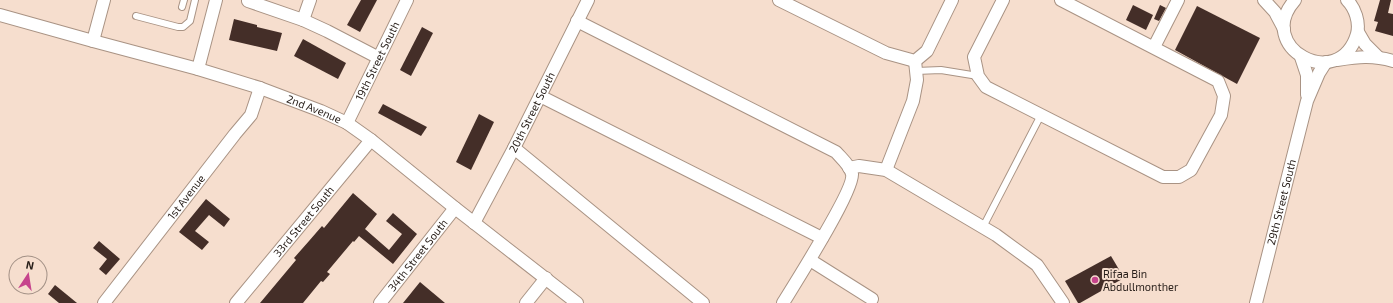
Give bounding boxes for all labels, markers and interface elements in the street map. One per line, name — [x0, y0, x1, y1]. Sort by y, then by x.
street label: 19th Street South — [352, 19, 402, 102]
street label: 20th Street South — [506, 70, 557, 154]
street label: 2nd Avenue — [285, 92, 344, 126]
street label: 29th Street South — [1264, 158, 1298, 246]
street label: 1st Avenue — [164, 172, 207, 222]
street label: 33rd Street South — [270, 183, 336, 259]
street label: 34th Street South — [385, 216, 450, 294]
north arrow — [8, 255, 48, 295]
text: N — [25, 258, 35, 272]
place label: Rifaa Bin Abdullmonther — [1103, 267, 1179, 293]
marker: Rifaa Bin Abdullmonther — [1090, 275, 1100, 285]

